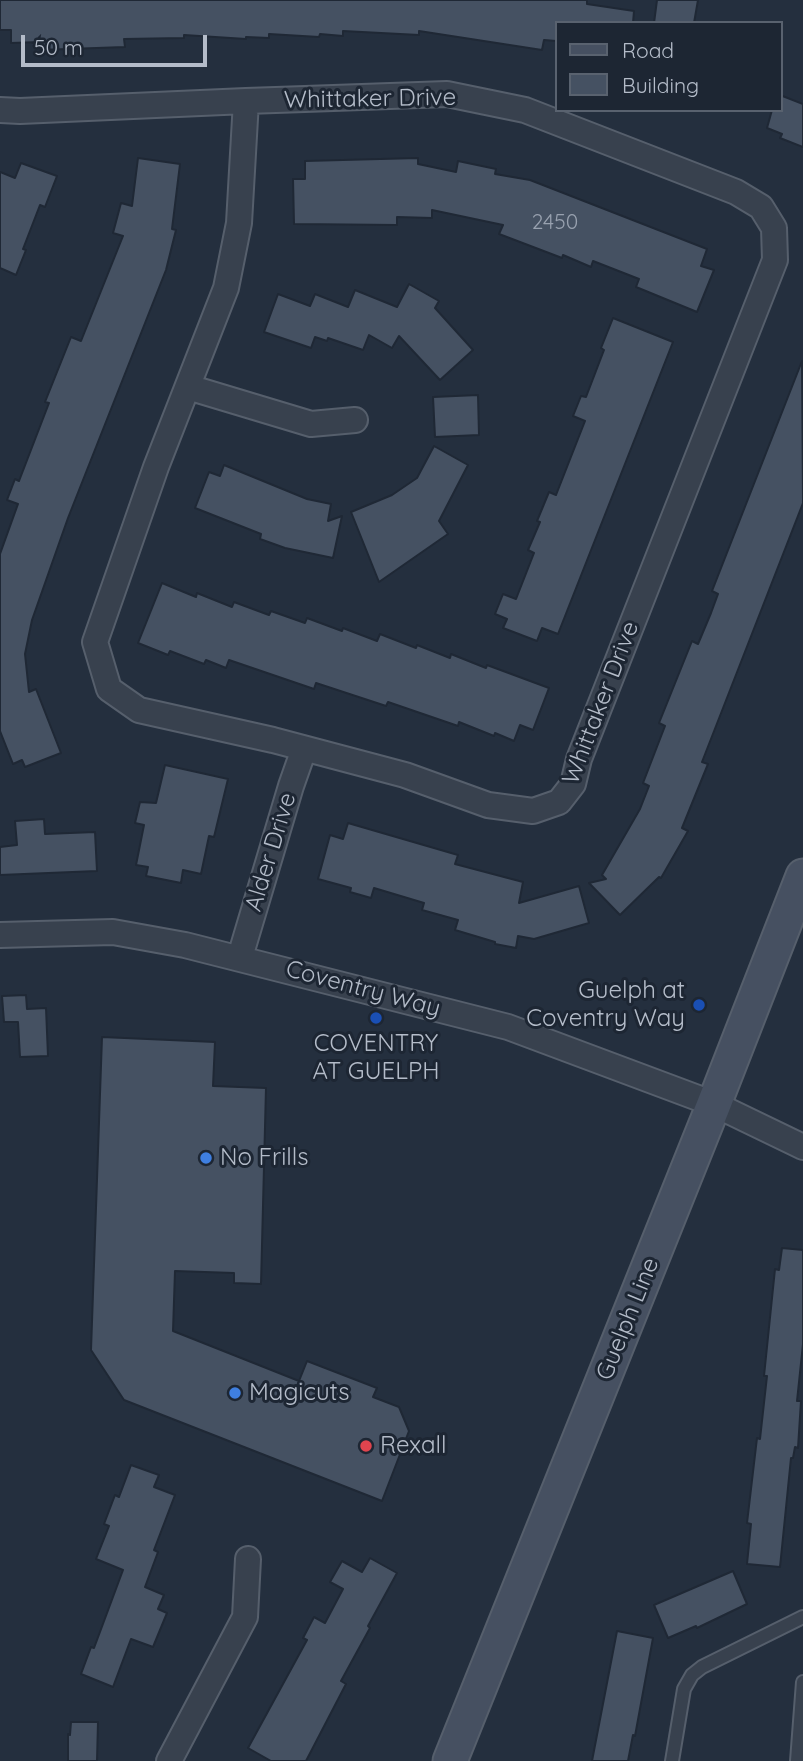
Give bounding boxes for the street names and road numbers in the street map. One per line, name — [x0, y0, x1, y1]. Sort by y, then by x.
street label: Whittaker Drive — [284, 83, 456, 115]
street label: Whittaker Drive — [557, 617, 645, 789]
street label: Alder Drive — [239, 789, 303, 915]
street label: Coventry Way — [283, 955, 443, 1023]
street label: Guelph Line — [590, 1254, 666, 1384]

